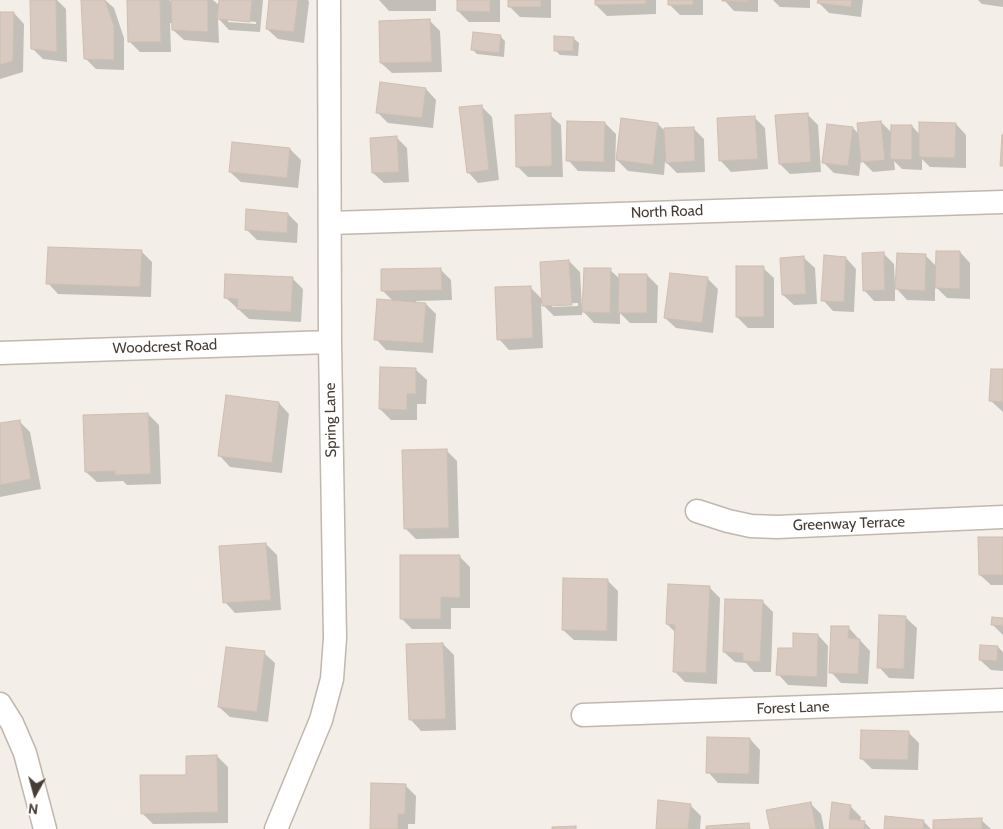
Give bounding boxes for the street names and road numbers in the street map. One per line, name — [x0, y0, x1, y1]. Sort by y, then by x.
street label: North Road — [630, 202, 704, 222]
street label: Woodcrest Road — [112, 336, 218, 358]
street label: Spring Lane — [321, 382, 341, 458]
street label: Greenway Terrace — [793, 513, 905, 535]
street label: Forest Lane — [756, 698, 830, 718]

